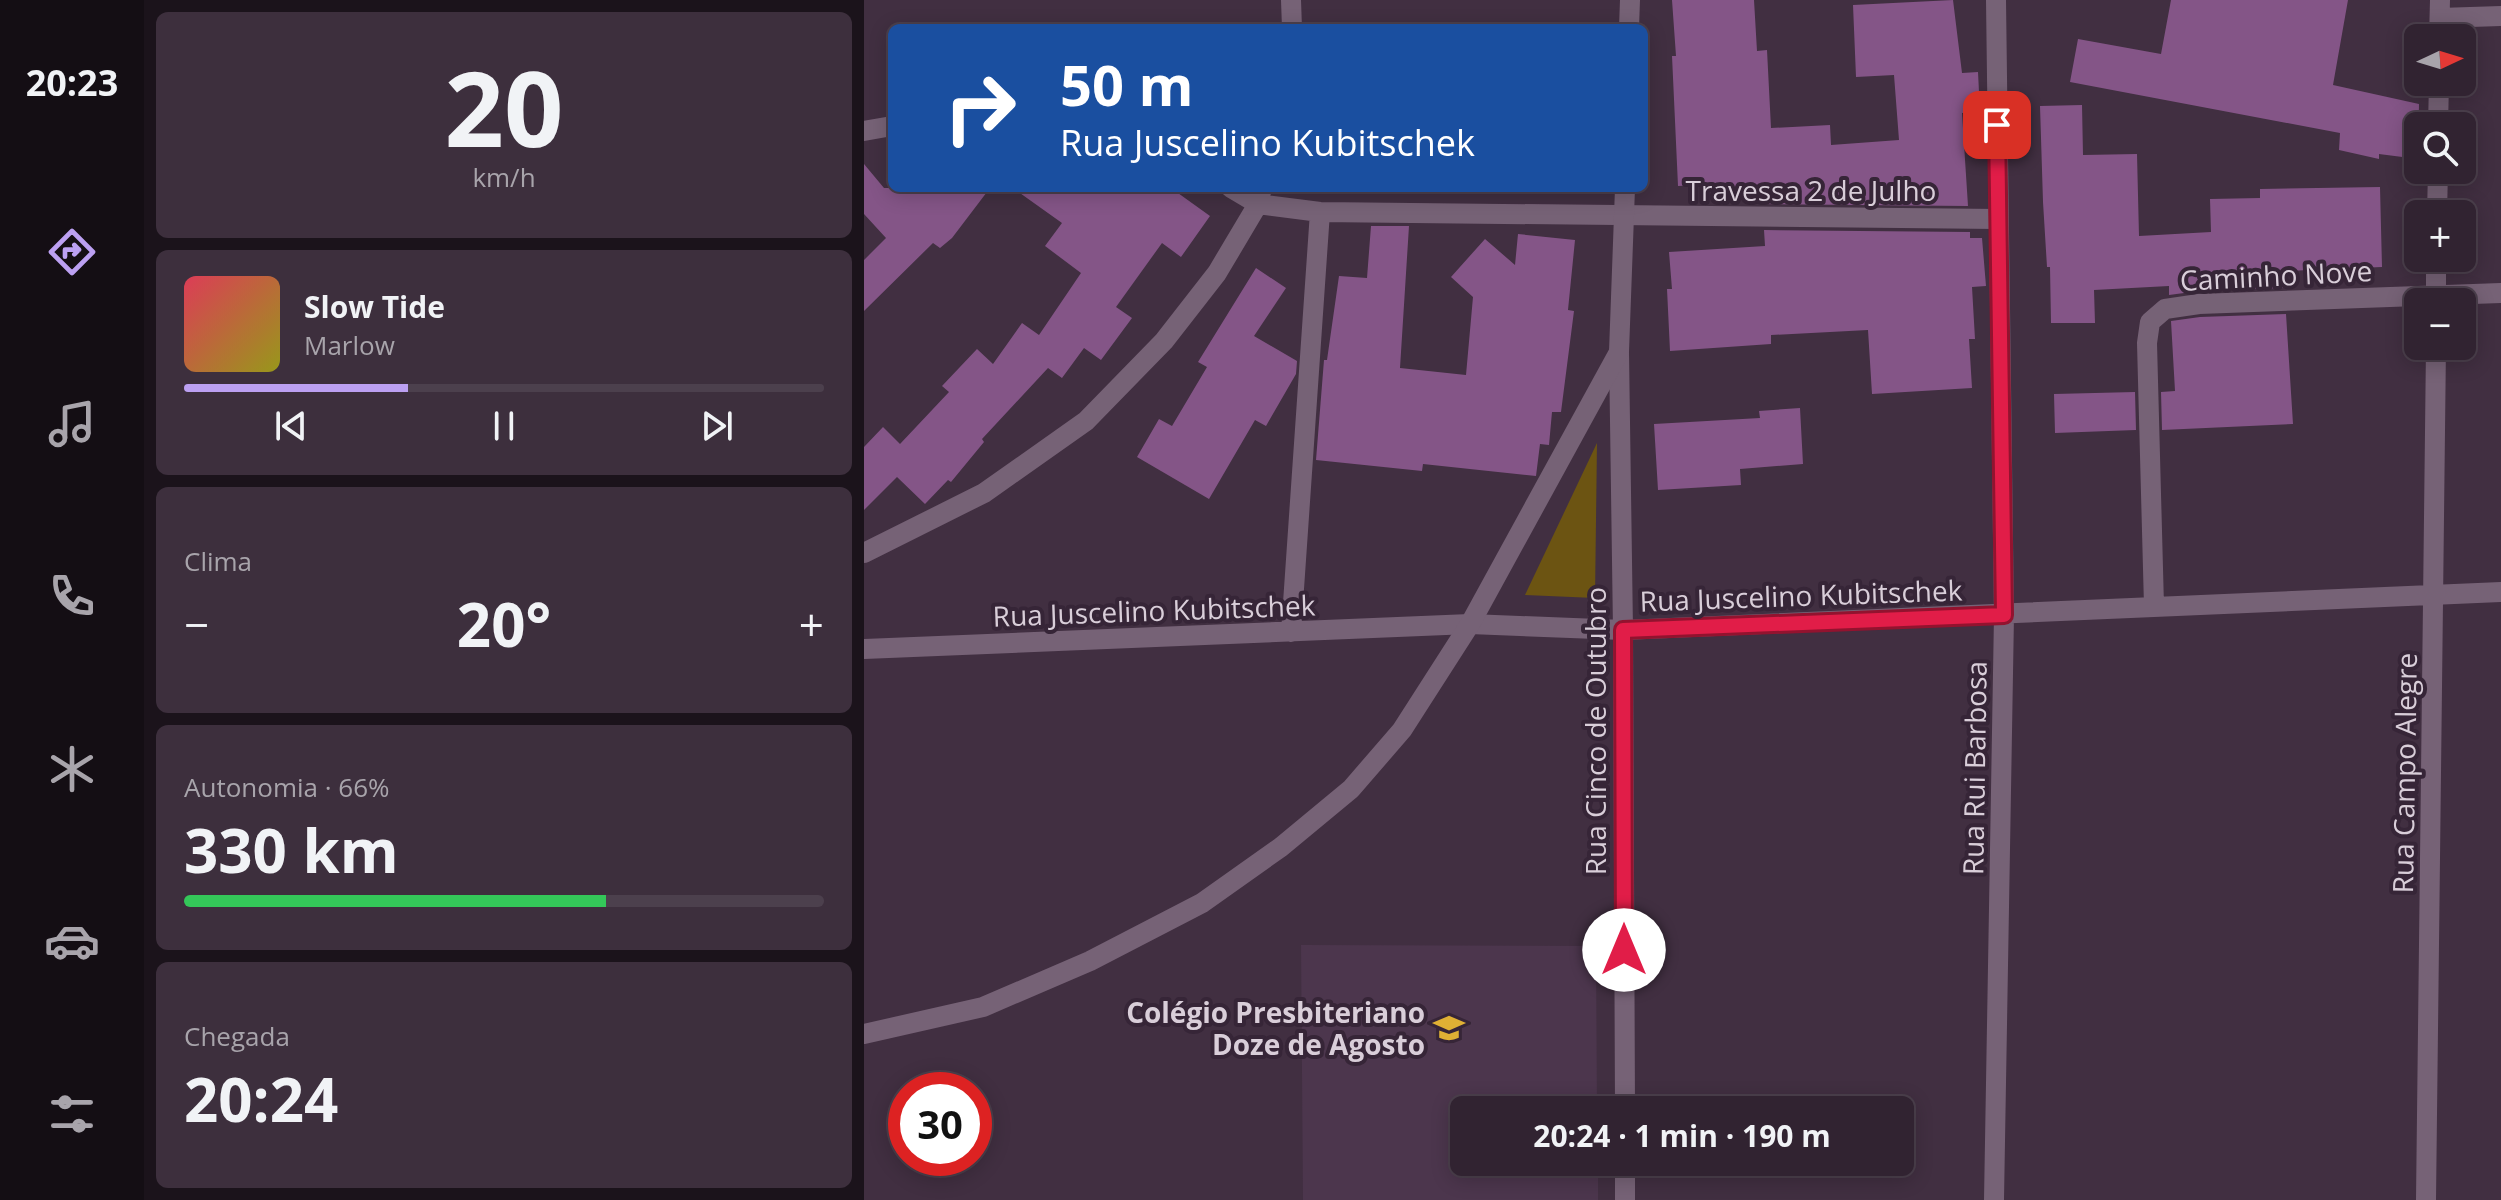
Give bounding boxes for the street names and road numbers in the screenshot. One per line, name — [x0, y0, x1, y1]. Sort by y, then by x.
street label: Travessa 2 de Julho — [1686, 171, 1936, 209]
street label: Caminho Nove — [2179, 251, 2373, 299]
street label: Rua Juscelino Kubitschek — [1639, 570, 1963, 620]
street label: Rua Juscelino Kubitschek — [992, 585, 1316, 635]
street label: Rua Cinco de Outubro — [1576, 587, 1614, 875]
street label: Rua Campo Alegre — [2383, 652, 2425, 894]
street label: Rua Rui Barbosa — [1953, 661, 1995, 875]

